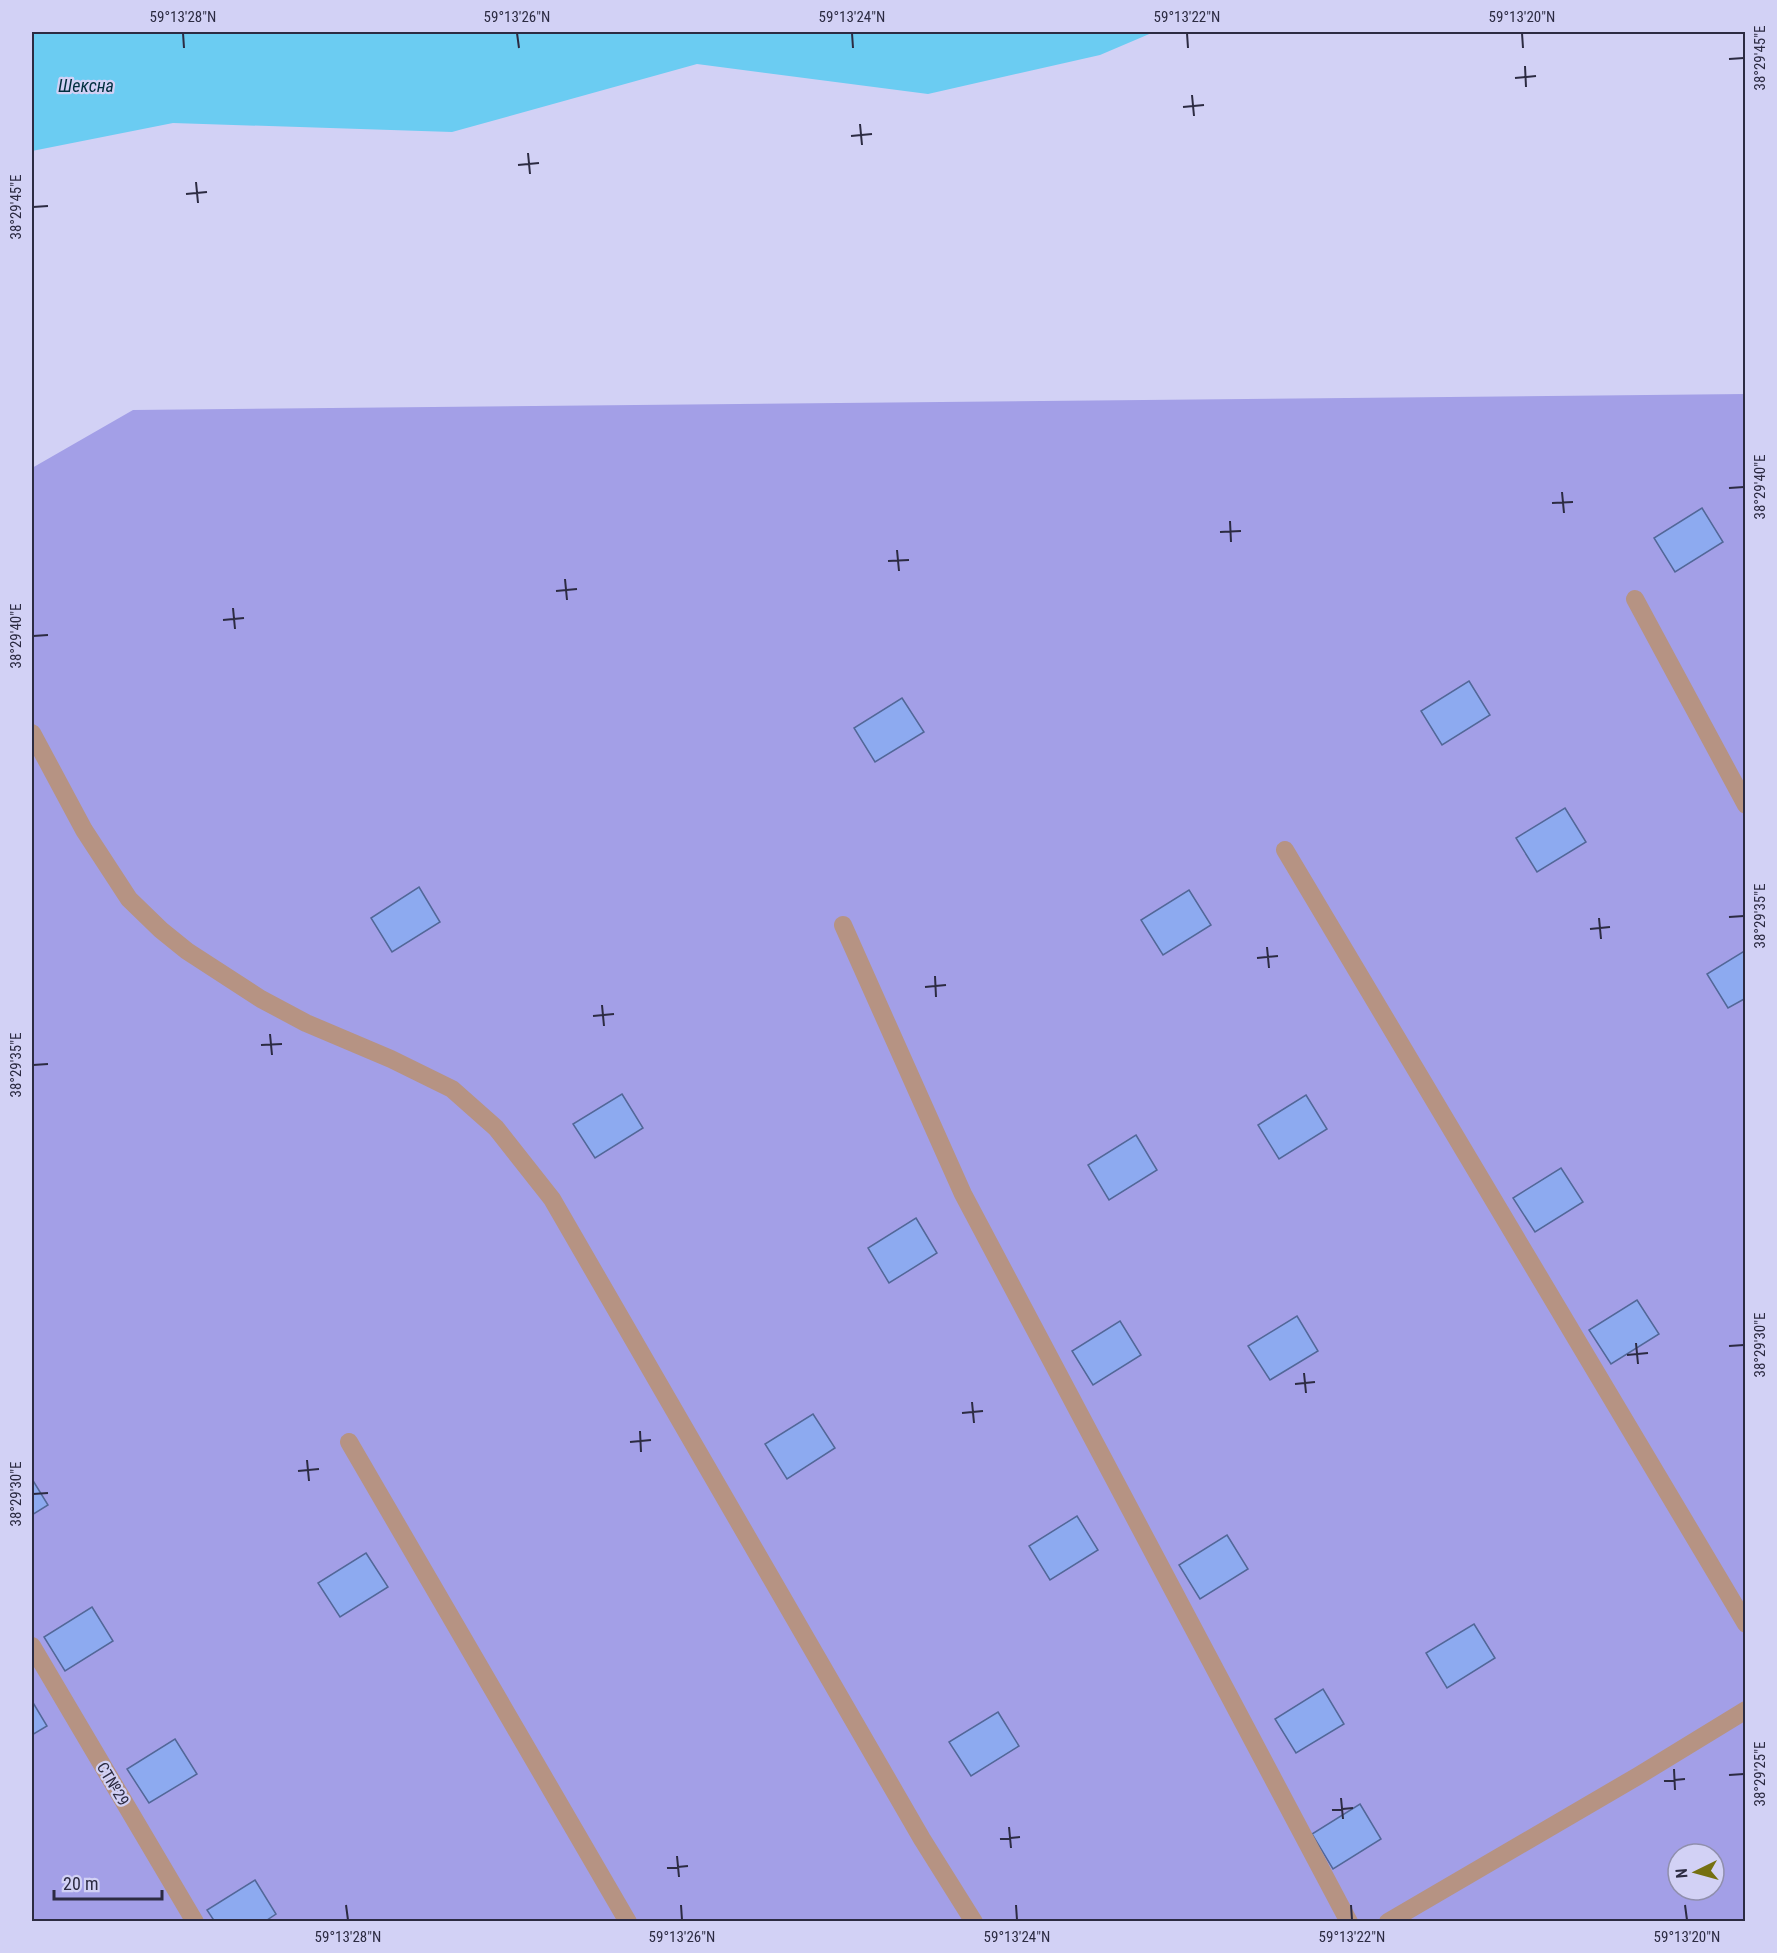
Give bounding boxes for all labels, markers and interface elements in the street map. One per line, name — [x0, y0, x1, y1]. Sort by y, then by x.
text: 59°13'28"N — [150, 8, 216, 26]
text: 59°13'26"N — [484, 8, 550, 26]
text: 59°13'24"N — [819, 8, 885, 26]
text: 59°13'22"N — [1154, 8, 1220, 26]
text: 59°13'20"N — [1489, 8, 1555, 26]
text: 38°29'45"E — [1751, 26, 1769, 90]
water label: Шексна — [58, 75, 114, 96]
text: 38°29'45"E — [7, 175, 25, 239]
text: 38°29'40"E — [1751, 455, 1769, 519]
text: 38°29'40"E — [7, 604, 25, 668]
text: 38°29'35"E — [1751, 884, 1769, 948]
text: 38°29'35"E — [7, 1033, 25, 1097]
text: 38°29'30"E — [1751, 1313, 1769, 1377]
text: 38°29'30"E — [7, 1462, 25, 1526]
text: 38°29'25"E — [1751, 1742, 1769, 1806]
street label: СТ№29 — [93, 1759, 133, 1809]
north arrow — [1666, 1842, 1726, 1902]
scale bar — [54, 1863, 162, 1901]
text: N — [1672, 1868, 1691, 1879]
text: 20 m — [63, 1873, 98, 1894]
text: 59°13'28"N — [315, 1928, 381, 1946]
text: 59°13'26"N — [649, 1928, 715, 1946]
text: 59°13'24"N — [984, 1928, 1050, 1946]
text: 59°13'22"N — [1319, 1928, 1385, 1946]
text: 59°13'20"N — [1654, 1928, 1720, 1946]

